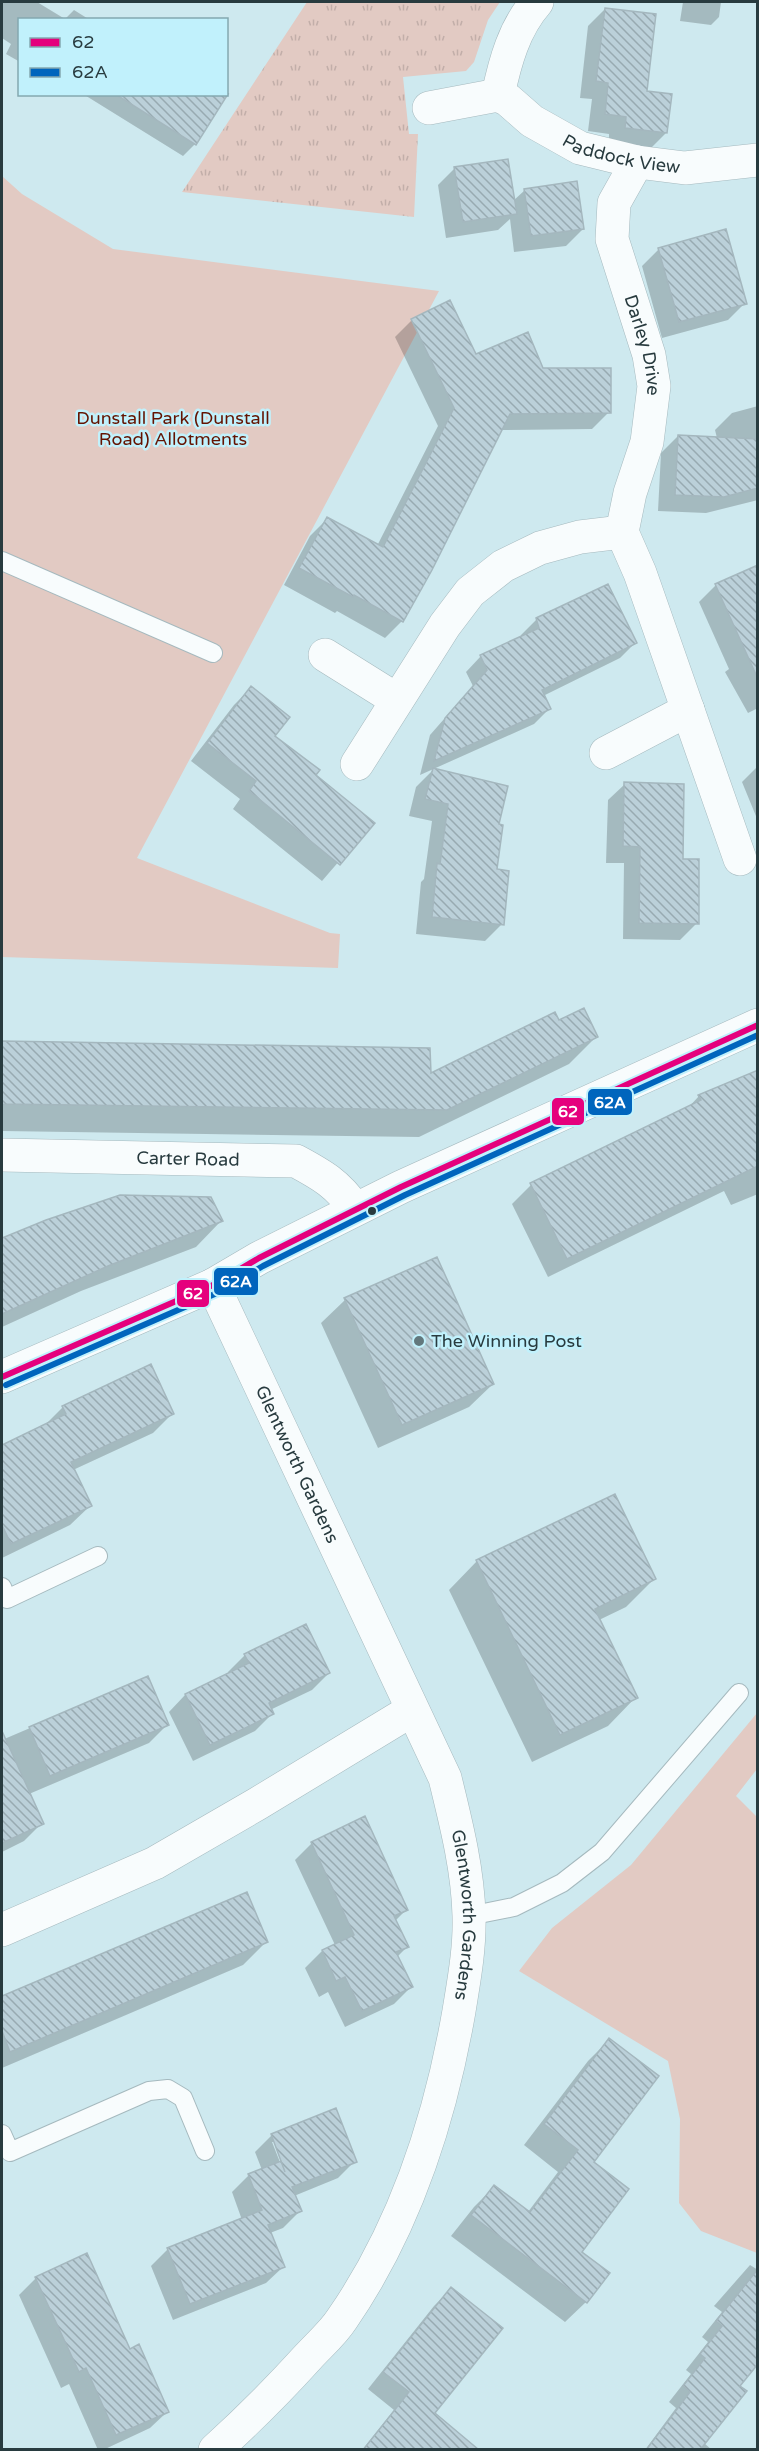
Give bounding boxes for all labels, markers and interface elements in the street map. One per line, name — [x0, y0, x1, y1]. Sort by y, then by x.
legend — [18, 18, 228, 96]
text: 62 — [72, 31, 95, 53]
text: 62A — [72, 61, 108, 83]
street label: Paddock View — [558, 129, 682, 178]
street label: Darley Drive — [619, 292, 665, 397]
park label: Dunstall Park (Dunstall Road) Allotments — [76, 407, 270, 450]
line badge: 62A — [587, 1088, 633, 1116]
text: 62A — [594, 1093, 626, 1113]
line badge: 62 — [551, 1097, 585, 1126]
text: 62 — [558, 1102, 578, 1122]
street label: Carter Road — [136, 1147, 240, 1171]
unlabelled marker — [366, 1205, 378, 1217]
line badge: 62A — [213, 1267, 259, 1296]
text: 62A — [220, 1272, 252, 1292]
line badge: 62 — [176, 1279, 210, 1308]
text: 62 — [183, 1284, 203, 1304]
place label: The Winning Post — [431, 1330, 582, 1352]
marker: The Winning Post — [412, 1334, 426, 1348]
street label: Glentworth Gardens — [251, 1382, 344, 1547]
street label: Glentworth Gardens — [447, 1827, 480, 2002]

